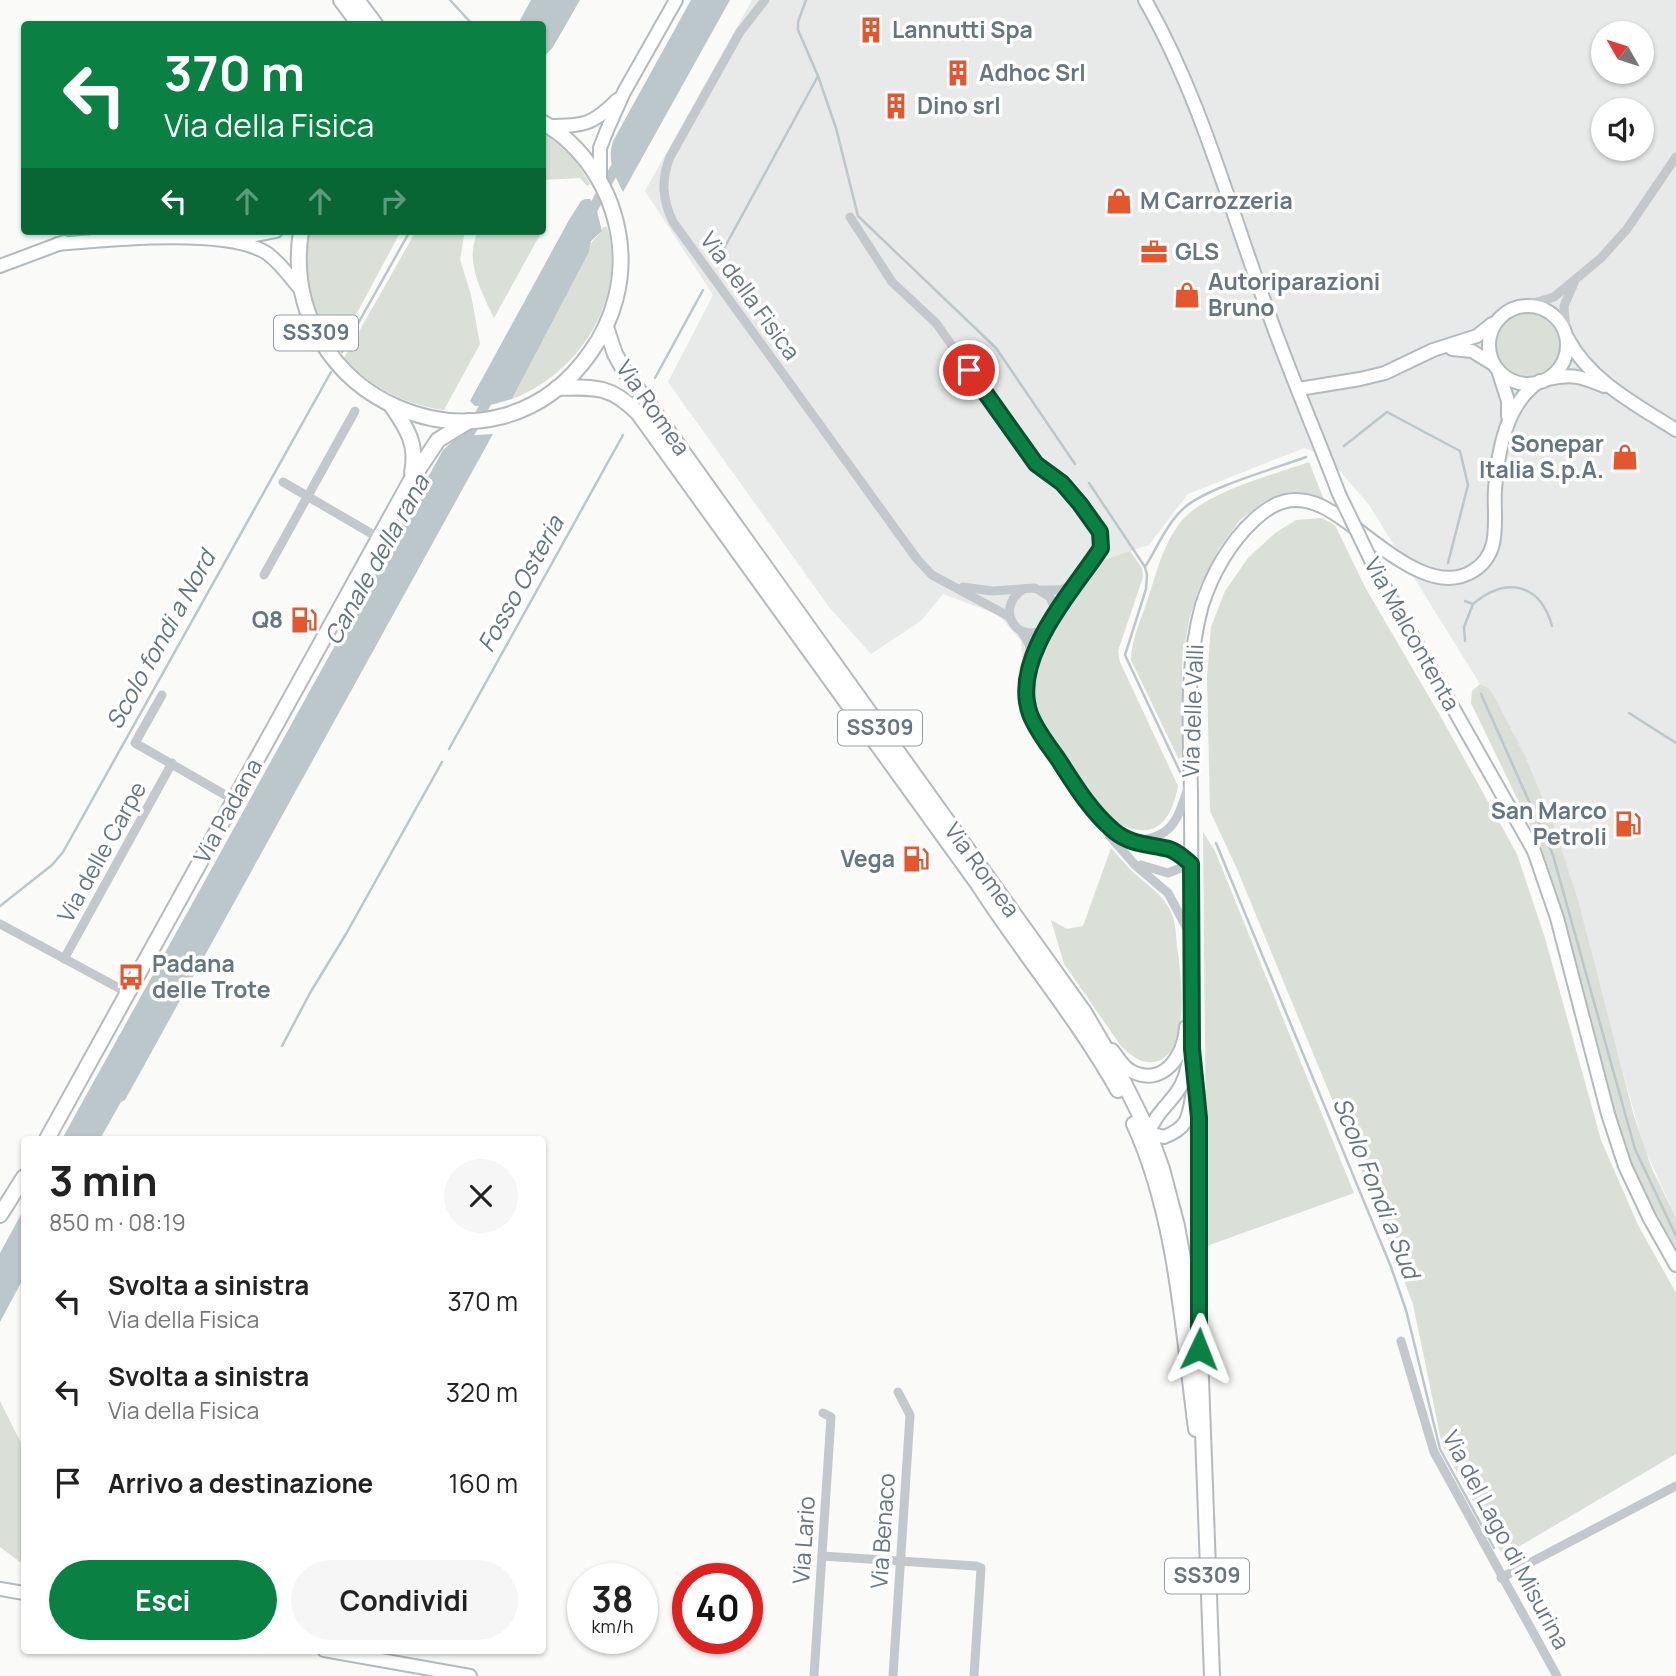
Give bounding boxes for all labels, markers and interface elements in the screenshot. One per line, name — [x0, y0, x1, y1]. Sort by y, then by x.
place label: Lannutti Spa — [892, 13, 1033, 45]
building icon: Lannutti Spa — [856, 15, 886, 45]
north arrow — [1591, 21, 1654, 84]
map controls — [1591, 21, 1654, 161]
text: 370 m — [164, 39, 305, 106]
icon: left — [49, 49, 140, 140]
place label: Adhoc Srl — [979, 56, 1086, 88]
building icon: Adhoc Srl — [943, 58, 973, 88]
place label: Dino srl — [917, 89, 1001, 121]
building icon: Dino srl — [881, 91, 911, 121]
button: sound — [1591, 98, 1654, 161]
text: Via della Fisica — [164, 103, 374, 147]
icon: left — [155, 182, 193, 220]
icon: ahead — [228, 182, 266, 220]
icon: ahead — [301, 182, 339, 220]
icon: right — [374, 182, 412, 220]
place label: M Carrozzeria — [1140, 184, 1293, 216]
shop icon: M Carrozzeria — [1104, 186, 1134, 216]
street label: Via della Fisica — [693, 225, 808, 366]
place label: GLS — [1175, 235, 1219, 267]
office icon: GLS — [1139, 237, 1169, 267]
place label: Autoriparazioni Bruno — [1208, 265, 1380, 323]
shop icon: Autoriparazioni Bruno — [1172, 280, 1202, 310]
road number: SS309 — [274, 316, 358, 350]
pin — [939, 340, 999, 400]
icon: arrive — [950, 351, 988, 389]
street label: Via Romea — [609, 353, 698, 462]
place label: Sonepar Italia S.p.A. — [1479, 427, 1604, 485]
shop icon: Sonepar Italia S.p.A. — [1610, 442, 1640, 472]
water label: Canale della rana — [315, 467, 437, 650]
water label: Fosso Osteria — [469, 508, 571, 657]
water label: Scolo fondi a Nord — [97, 542, 224, 734]
street label: Via Malcontenta — [1357, 551, 1468, 716]
place label: Q8 — [252, 603, 283, 635]
fuel station icon: Q8 — [289, 605, 319, 635]
street label: Via delle Valli — [1174, 644, 1210, 778]
road number: SS309 — [838, 710, 922, 746]
street label: Via Padana — [185, 752, 269, 869]
street label: Via delle Carpe — [49, 775, 153, 928]
place label: San Marco Petroli — [1491, 794, 1607, 852]
fuel station icon: San Marco Petroli — [1613, 809, 1643, 839]
street label: Via Romea — [938, 816, 1028, 923]
place label: Vega — [840, 842, 895, 874]
fuel station icon: Vega — [901, 844, 931, 874]
place label: Padana delle Trote — [152, 947, 271, 1005]
bus stop icon: Padana delle Trote — [116, 962, 146, 992]
water label: Scolo Fondi a Sud — [1326, 1092, 1430, 1285]
text: 3 min — [49, 1151, 158, 1209]
button: close — [444, 1159, 518, 1233]
text: 850 m · 08:19 — [49, 1206, 186, 1238]
text: Svolta a sinistra — [108, 1267, 309, 1303]
icon: left — [49, 1282, 87, 1320]
text: 370 m — [447, 1283, 518, 1319]
text: Via della Fisica — [108, 1303, 259, 1335]
position arrow — [1162, 1312, 1236, 1386]
text: Svolta a sinistra — [108, 1358, 309, 1394]
icon: left — [49, 1373, 87, 1411]
text: 320 m — [446, 1374, 518, 1410]
text: Via della Fisica — [108, 1394, 259, 1426]
street label: Via del Lago di Misurina — [1436, 1424, 1578, 1655]
icon: arrive — [49, 1464, 87, 1502]
text: Arrivo a destinazione — [108, 1465, 373, 1501]
text: 160 m — [449, 1465, 518, 1501]
street label: Via Benaco — [862, 1472, 902, 1590]
street label: Via Lario — [784, 1495, 822, 1585]
road number: SS309 — [1165, 1558, 1249, 1594]
button: Esci — [49, 1560, 277, 1640]
button: Condividi — [291, 1560, 518, 1640]
speed limit sign: 40 — [672, 1563, 763, 1654]
text: 38 — [592, 1575, 633, 1623]
text: km/h — [592, 1614, 633, 1638]

